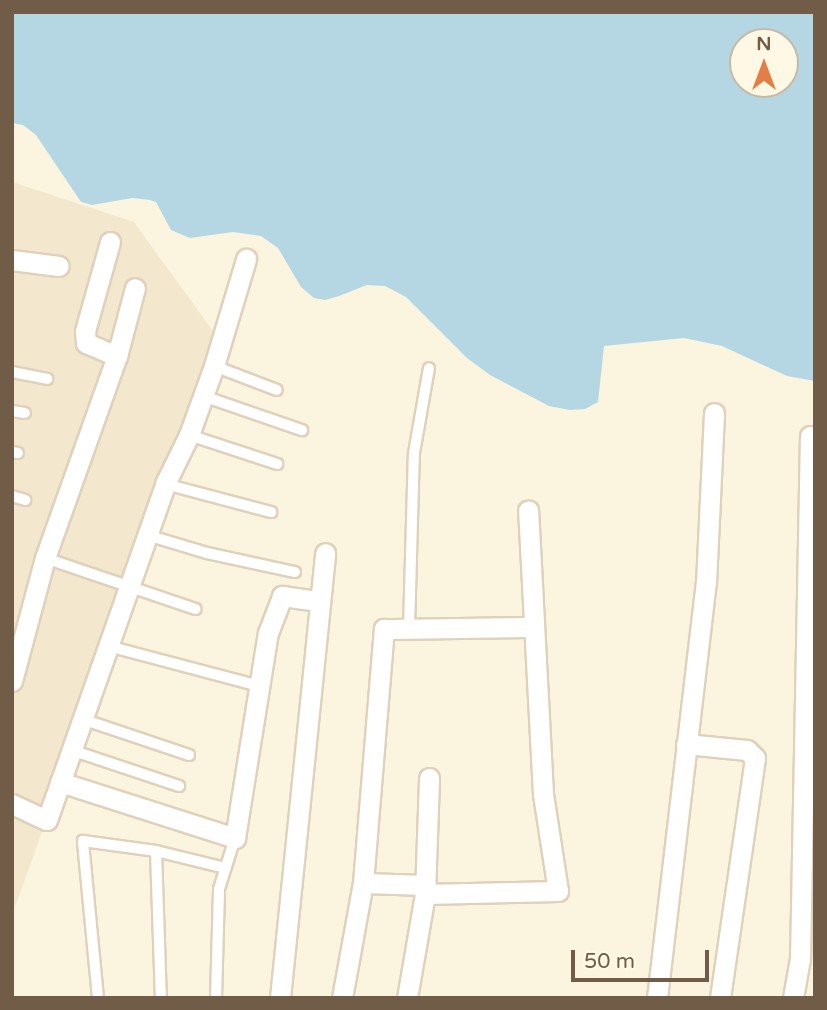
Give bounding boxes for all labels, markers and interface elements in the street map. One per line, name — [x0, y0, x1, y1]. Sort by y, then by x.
north arrow — [729, 28, 799, 98]
text: N — [756, 33, 772, 55]
scale bar — [575, 936, 713, 980]
text: 50 m — [584, 949, 635, 974]

